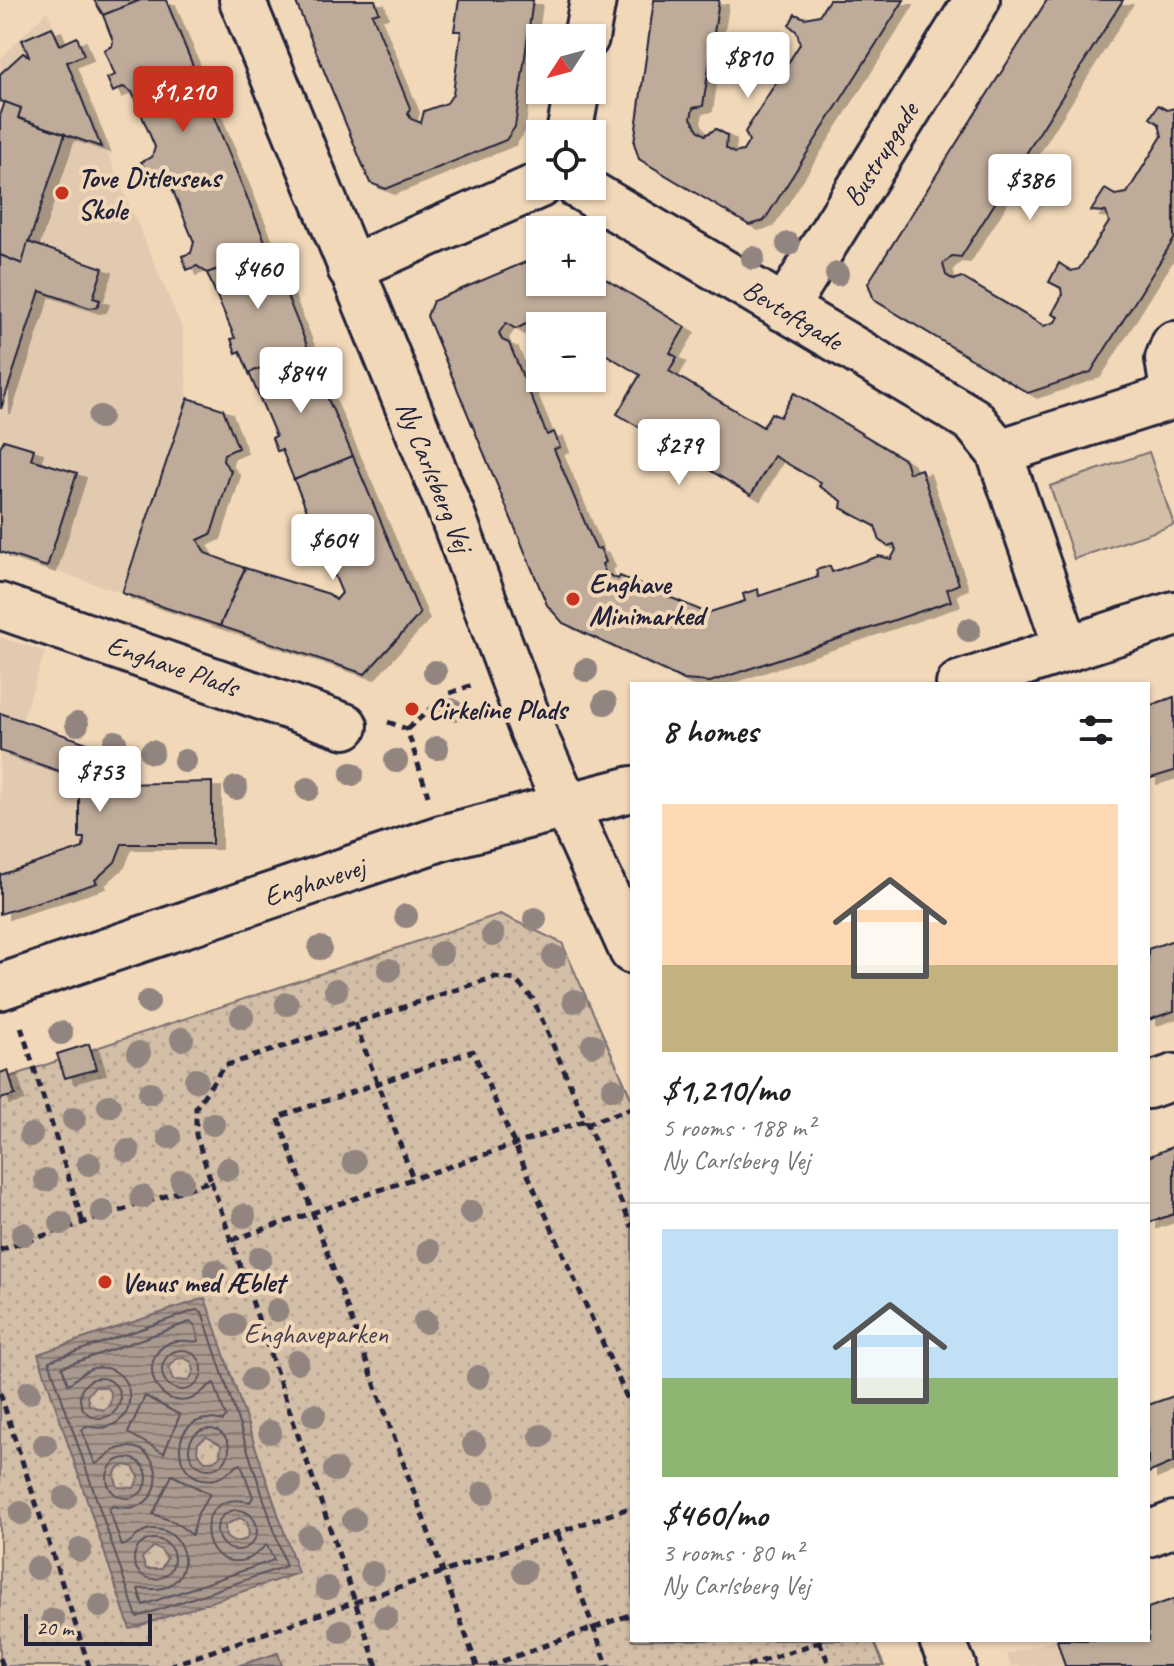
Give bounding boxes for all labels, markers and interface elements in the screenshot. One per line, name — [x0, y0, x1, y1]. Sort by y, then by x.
north arrow — [526, 24, 606, 104]
map controls — [526, 24, 606, 392]
pin: $810 — [701, 32, 795, 100]
text: $810 — [725, 41, 771, 74]
pin: $1,210 — [118, 66, 248, 134]
text: $1,210 — [151, 75, 215, 108]
street label: Bustrupgade — [835, 94, 927, 213]
button: locate — [526, 120, 606, 200]
pin: $386 — [983, 154, 1077, 222]
place label: Tove Ditlevsens Skole — [78, 160, 224, 227]
text: $386 — [1006, 163, 1054, 196]
marker: Tove Ditlevsens Skole — [53, 184, 71, 202]
button: + — [526, 216, 606, 296]
pin: $460 — [211, 243, 305, 311]
text: $460 — [234, 252, 282, 285]
street label: Bevtoftgade — [737, 271, 850, 359]
button: − — [526, 312, 606, 392]
pin: $844 — [254, 347, 348, 415]
text: $844 — [278, 356, 324, 389]
street label: Ny Carlsberg Vej — [388, 396, 482, 561]
pin: $279 — [632, 419, 726, 487]
text: $279 — [656, 428, 702, 461]
pin: $604 — [286, 514, 380, 582]
text: $604 — [309, 523, 357, 556]
place label: Enghave Minimarked — [589, 566, 709, 633]
marker: Enghave Minimarked — [564, 590, 582, 608]
street label: Enghave Plads — [103, 627, 245, 705]
place label: Cirkeline Plads — [428, 692, 570, 727]
marker: Cirkeline Plads — [403, 700, 421, 718]
icon: filters — [1074, 708, 1118, 752]
text: 8 homes — [662, 709, 758, 752]
pin: $753 — [53, 746, 147, 814]
text: $753 — [77, 755, 123, 788]
street label: Enghavevej — [259, 848, 372, 914]
icon: home — [818, 856, 962, 1000]
text: $1,210/mo — [662, 1068, 789, 1111]
text: 5 rooms · 188 m² — [662, 1111, 814, 1144]
text: Ny Carlsberg Vej — [662, 1144, 810, 1177]
place label: Venus med Æblet — [121, 1265, 289, 1300]
marker: Venus med Æblet — [96, 1273, 114, 1291]
icon: home — [818, 1281, 962, 1425]
park label: Enghaveparken — [244, 1316, 389, 1351]
text: $460/mo — [662, 1493, 767, 1536]
text: 3 rooms · 80 m² — [662, 1536, 803, 1569]
text: Ny Carlsberg Vej — [662, 1569, 810, 1602]
scale bar — [24, 1610, 152, 1646]
text: 20 m — [36, 1614, 73, 1642]

